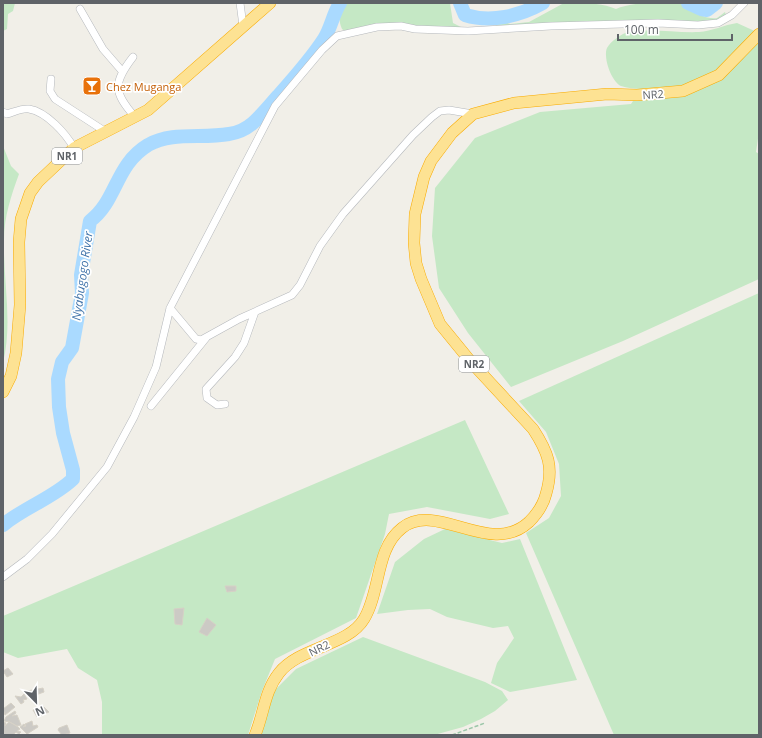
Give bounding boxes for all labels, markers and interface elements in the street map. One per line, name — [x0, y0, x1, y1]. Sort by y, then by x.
scale bar — [618, 16, 732, 42]
text: 100 m — [624, 21, 659, 38]
bar icon: Chez Muganga — [81, 75, 103, 97]
place label: Chez Muganga — [106, 79, 181, 94]
street label: NR2 — [642, 86, 664, 102]
road number: NR1 — [52, 148, 82, 164]
water label: Nyabugogo River — [67, 229, 97, 322]
road number: NR2 — [459, 356, 489, 372]
street label: NR2 — [306, 637, 332, 659]
north arrow — [16, 682, 56, 722]
text: N — [33, 703, 47, 720]

